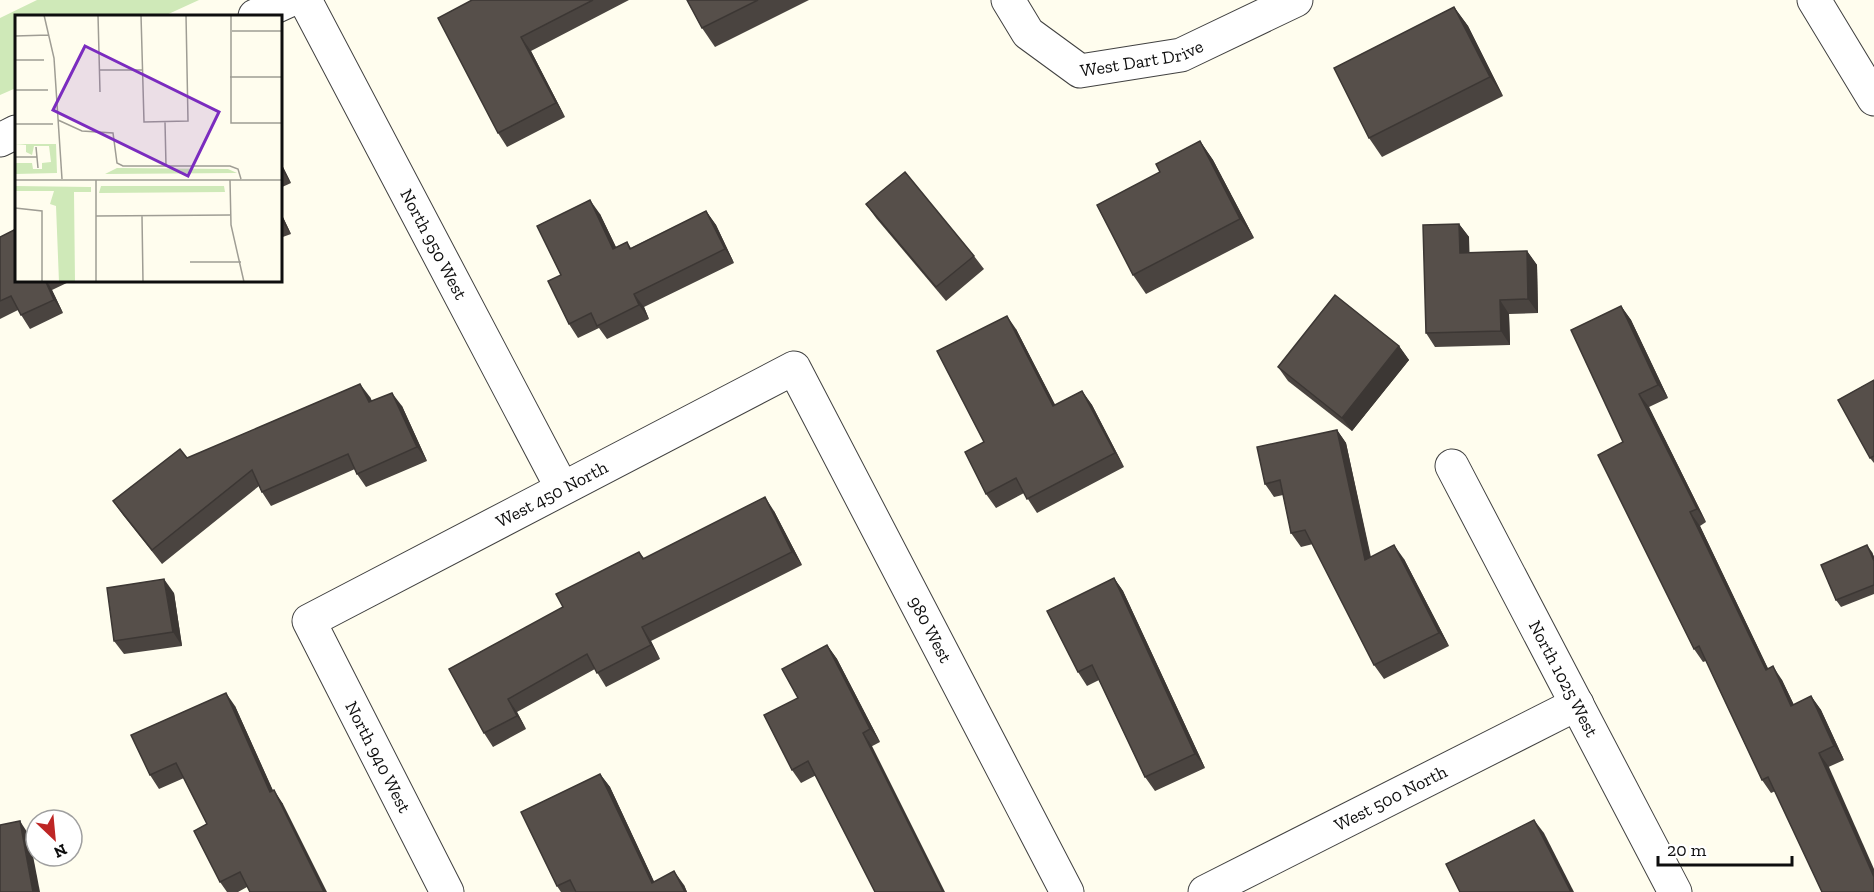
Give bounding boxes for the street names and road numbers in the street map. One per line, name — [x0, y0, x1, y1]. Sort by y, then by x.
street label: West Dart Drive — [1079, 35, 1207, 82]
street label: North 950 West — [395, 185, 472, 304]
street label: West 450 North — [492, 456, 611, 533]
street label: 980 West — [904, 592, 957, 667]
street label: North 1025 West — [1524, 617, 1603, 741]
street label: North 940 West — [340, 697, 416, 817]
street label: West 500 North — [1330, 760, 1451, 836]

